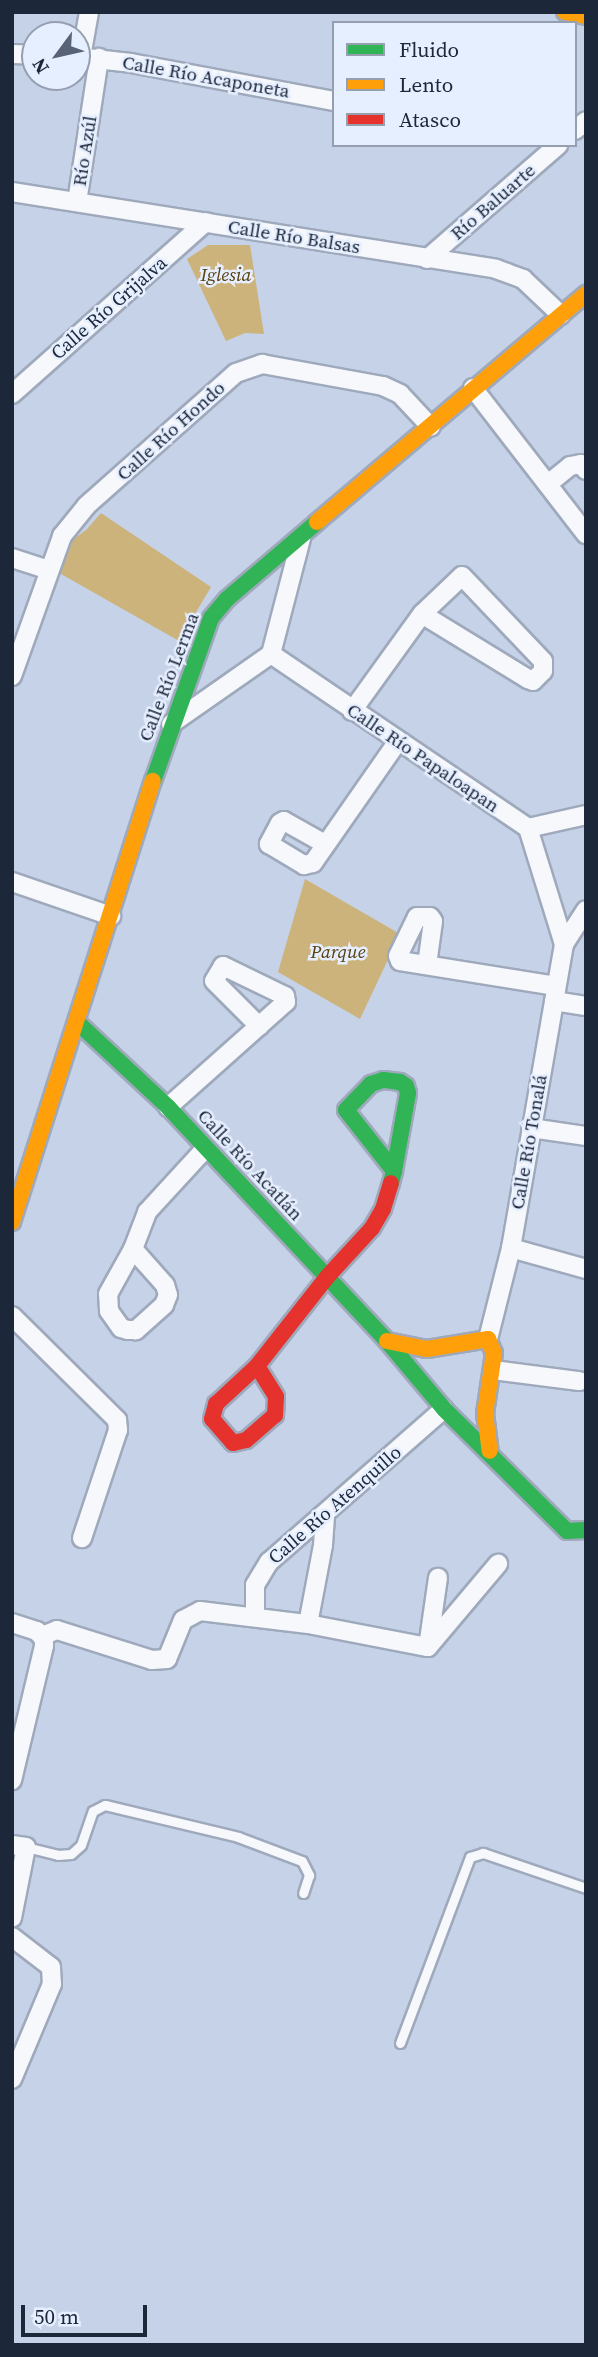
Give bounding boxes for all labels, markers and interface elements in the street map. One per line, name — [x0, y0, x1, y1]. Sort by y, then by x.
north arrow — [21, 21, 91, 91]
legend — [332, 21, 577, 147]
text: Fluido — [399, 35, 459, 64]
street label: Calle Río Acaponeta — [121, 51, 291, 103]
text: N — [25, 53, 55, 79]
text: Lento — [399, 70, 453, 99]
text: Atasco — [399, 105, 461, 134]
street label: Río Azúl — [68, 114, 102, 188]
street label: Río Baluarte — [446, 159, 540, 245]
street label: Calle Río Balsas — [226, 215, 362, 259]
street label: Calle Río Grijalva — [46, 251, 172, 365]
park label: Iglesia — [200, 264, 252, 286]
street label: Calle Río Hondo — [112, 376, 230, 486]
street label: Calle Río Lerma — [134, 610, 204, 744]
street label: Calle Río Papaloapan — [343, 699, 503, 817]
park label: Parque — [311, 941, 365, 963]
street label: Calle Río Tonalá — [506, 1073, 552, 1211]
street label: Calle Río Acatlán — [193, 1105, 307, 1225]
street label: Calle Río Atenquillo — [264, 1441, 406, 1569]
scale bar — [24, 2290, 150, 2334]
text: 50 m — [34, 2302, 79, 2331]

